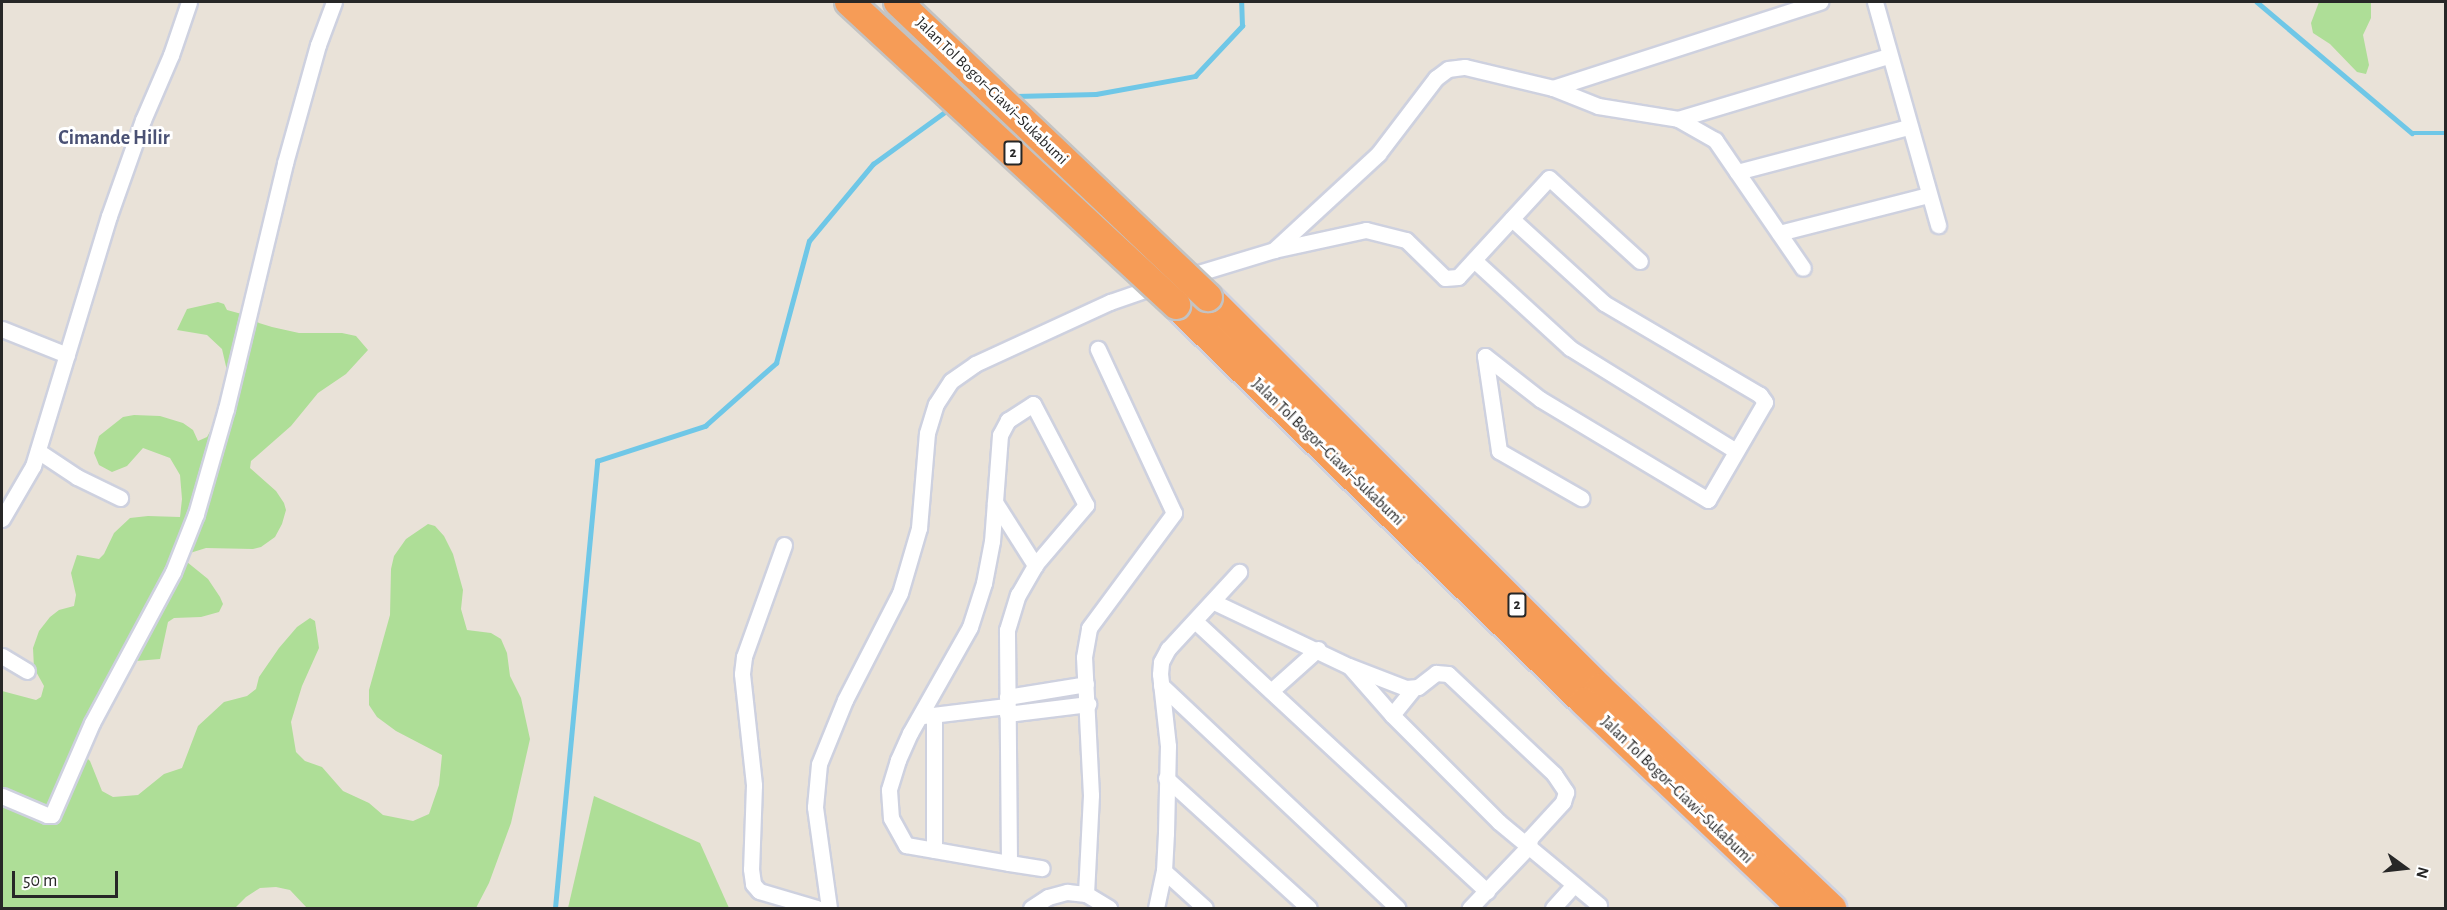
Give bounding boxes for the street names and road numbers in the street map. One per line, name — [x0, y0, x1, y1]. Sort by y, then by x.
street label: Jalan Tol Bogor–Ciawi–Sukabumi — [912, 13, 1072, 169]
road number: 2 — [1002, 141, 1024, 165]
street label: Jalan Tol Bogor–Ciawi–Sukabumi — [1248, 374, 1408, 530]
road number: 2 — [1506, 593, 1528, 617]
street label: Jalan Tol Bogor–Ciawi–Sukabumi — [1597, 712, 1757, 868]

